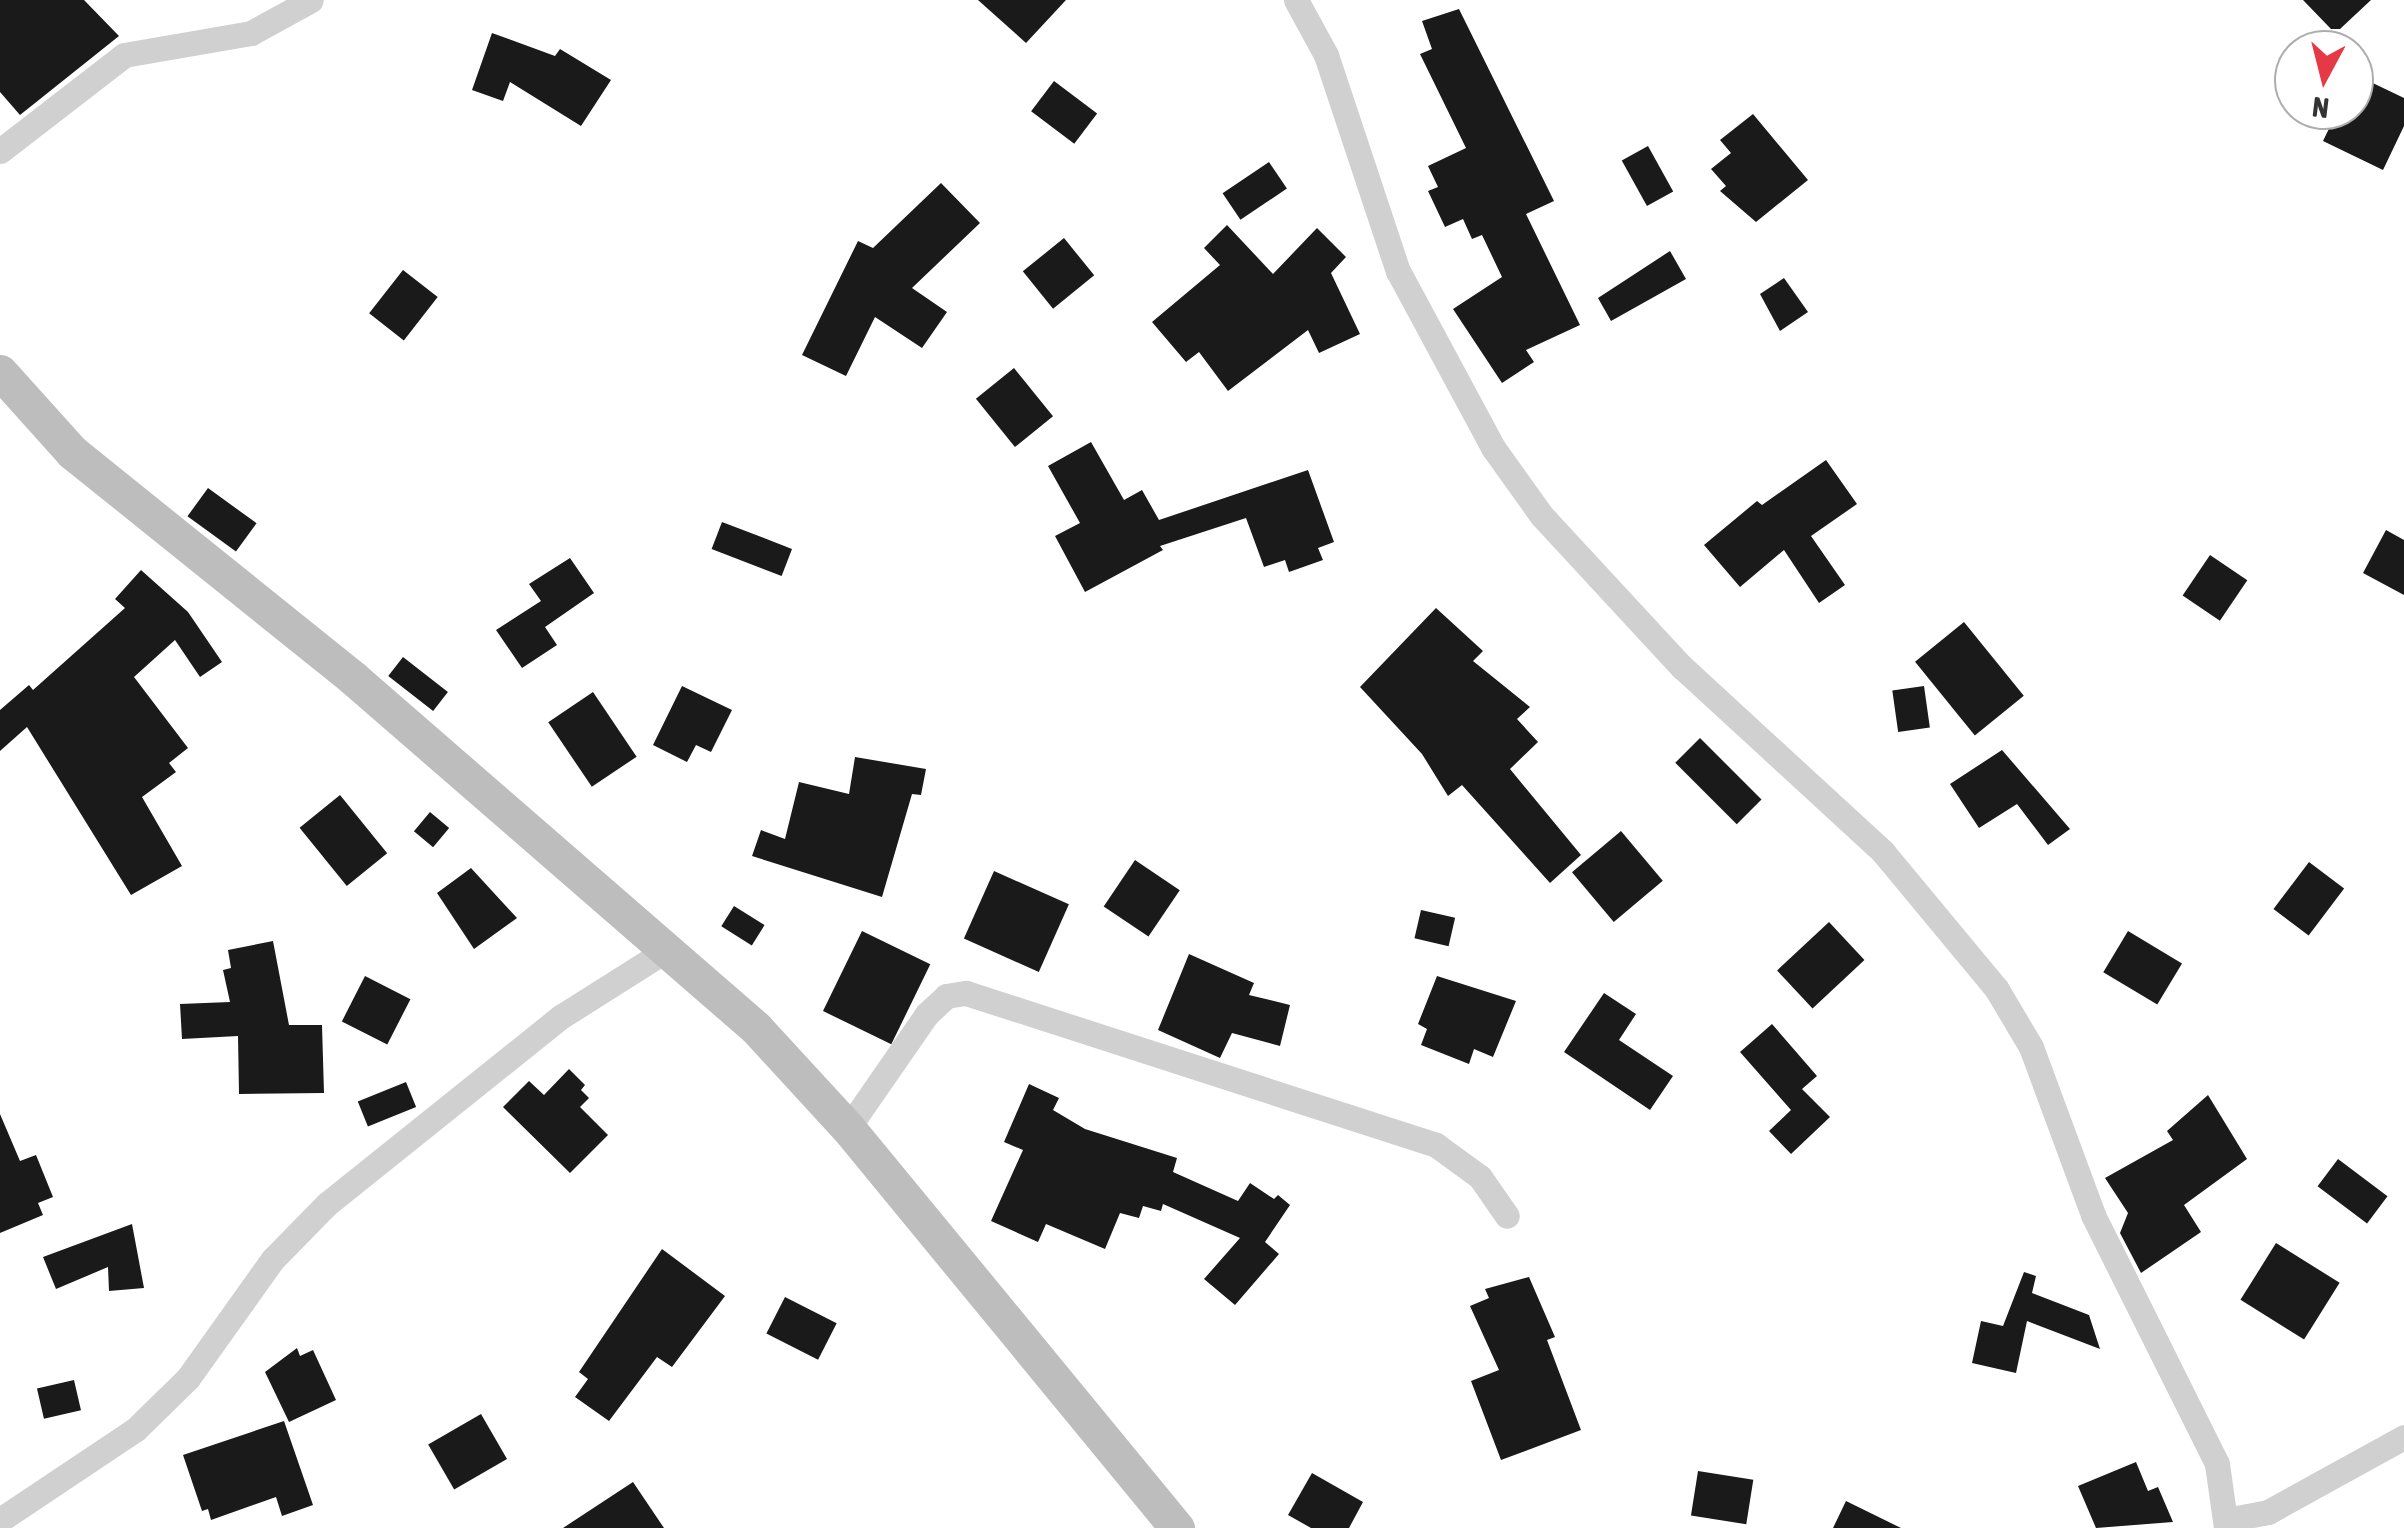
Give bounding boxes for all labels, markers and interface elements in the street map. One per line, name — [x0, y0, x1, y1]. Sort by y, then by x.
north arrow — [2274, 30, 2374, 130]
text: N — [2310, 91, 2331, 125]

